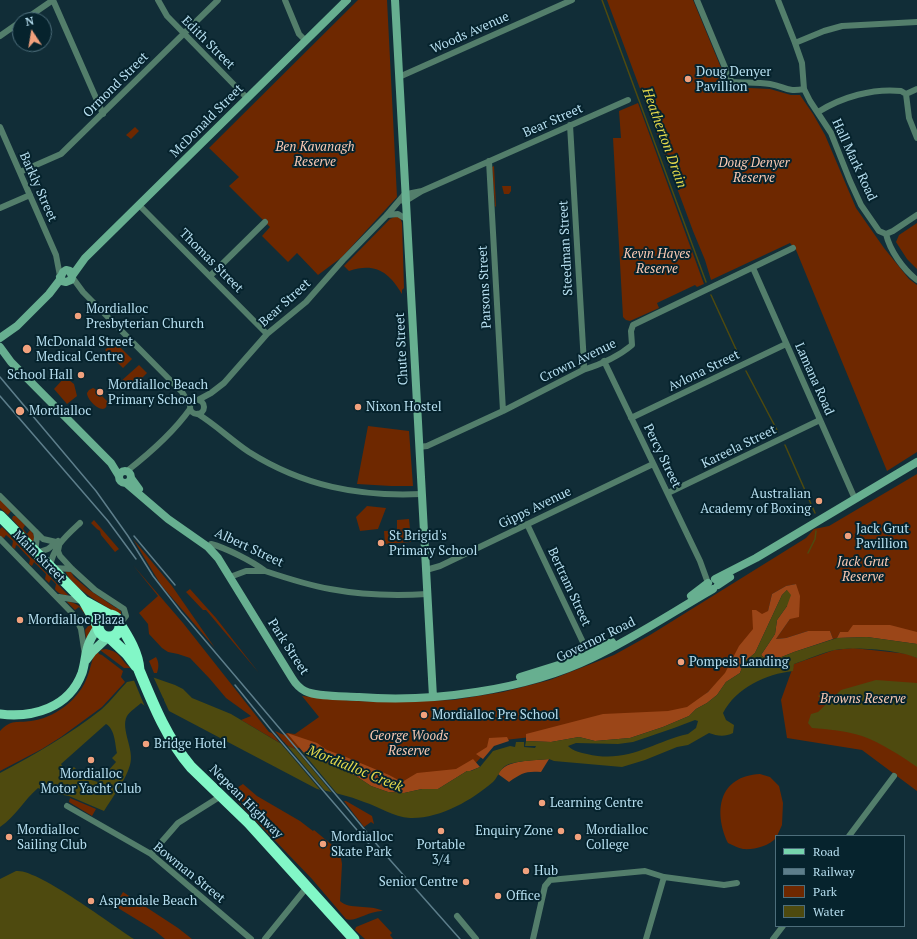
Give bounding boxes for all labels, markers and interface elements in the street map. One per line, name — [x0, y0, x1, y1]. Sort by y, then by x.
street label: Woods Avenue — [428, 9, 512, 57]
north arrow — [12, 12, 52, 52]
street label: Edith Street — [178, 13, 238, 73]
text: N — [24, 14, 35, 29]
street label: Ormond Street — [80, 49, 152, 121]
place label: Doug Denyer Pavillion — [696, 64, 771, 95]
marker: Doug Denyer Pavillion — [683, 74, 693, 84]
street label: McDonald Street — [167, 81, 247, 161]
water label: Heatherton Drain — [638, 86, 690, 190]
street label: Bear Street — [521, 101, 585, 141]
street label: Hall Mark Road — [828, 117, 880, 203]
park label: Ben Kavanagh Reserve — [275, 139, 355, 170]
street label: Barkly Street — [16, 150, 60, 224]
park label: Doug Denyer Reserve — [718, 155, 790, 186]
street label: Steedman Street — [556, 200, 576, 296]
street label: Thomas Street — [176, 226, 246, 296]
street label: Parsons Street — [475, 245, 495, 329]
park label: Kevin Hayes Reserve — [623, 246, 691, 277]
street label: Bear Street — [256, 276, 314, 330]
place label: Mordialloc Presbyterian Church — [86, 301, 204, 332]
marker: Mordialloc Presbyterian Church — [73, 311, 83, 321]
street label: Chute Street — [392, 312, 412, 386]
place label: McDonald Street Medical Centre — [36, 334, 133, 365]
street label: Crown Avenue — [537, 336, 619, 386]
street label: Lamana Road — [791, 340, 837, 418]
marker: McDonald Street Medical Centre — [21, 343, 33, 355]
street label: Avlona Street — [666, 347, 742, 395]
place label: School Hall — [7, 367, 73, 383]
marker: School Hall — [76, 370, 86, 380]
place label: Mordialloc Beach Primary School — [108, 377, 208, 408]
marker: Mordialloc Beach Primary School — [95, 387, 105, 397]
place label: Nixon Hostel — [366, 399, 442, 415]
marker: Nixon Hostel — [353, 402, 363, 412]
place label: Mordialloc — [29, 403, 91, 419]
marker: Mordialloc — [14, 405, 26, 417]
street label: Percy Street — [640, 421, 684, 491]
street label: Kareela Street — [699, 422, 779, 472]
street label: Gipps Avenue — [496, 484, 574, 532]
place label: Australian Academy of Boxing — [700, 486, 811, 517]
marker: Australian Academy of Boxing — [814, 496, 824, 506]
place label: Jack Grut Pavillion — [856, 521, 909, 552]
street label: Albert Street — [212, 525, 286, 571]
street label: Main Street — [10, 528, 68, 586]
place label: St Brigid's Primary School — [389, 528, 477, 559]
marker: Jack Grut Pavillion — [843, 531, 853, 541]
marker: St Brigid's Primary School — [376, 538, 386, 548]
street label: Bertram Street — [544, 545, 594, 629]
park label: Jack Grut Reserve — [837, 554, 889, 585]
place label: Mordialloc Plaza — [28, 612, 125, 628]
street label: Governor Road — [554, 614, 638, 666]
marker: Mordialloc Plaza — [15, 615, 25, 625]
street label: Park Street — [264, 616, 312, 678]
place label: Pompeis Landing — [689, 654, 788, 670]
marker: Pompeis Landing — [676, 657, 686, 667]
park label: Browns Reserve — [820, 691, 906, 707]
place label: Mordialloc Pre School — [432, 707, 559, 723]
marker: Mordialloc Pre School — [419, 710, 429, 720]
park label: George Woods Reserve — [370, 728, 448, 759]
place label: Bridge Hotel — [154, 736, 226, 752]
marker: Bridge Hotel — [141, 739, 151, 749]
water label: Mordialloc Creek — [305, 742, 405, 796]
marker: Mordialloc Motor Yacht Club — [86, 755, 96, 765]
street label: Nepean Highway — [206, 762, 286, 842]
place label: Mordialloc Motor Yacht Club — [41, 766, 141, 797]
place label: Learning Centre — [550, 795, 643, 811]
marker: Learning Centre — [537, 798, 547, 808]
place label: Mordialloc Sailing Club — [17, 822, 87, 853]
place label: Mordialloc College — [586, 822, 648, 853]
place label: Enquiry Zone — [475, 823, 553, 839]
marker: Portable 3/4 — [436, 826, 446, 836]
marker: Enquiry Zone — [556, 826, 566, 836]
place label: Mordialloc Skate Park — [331, 829, 393, 860]
marker: Mordialloc Sailing Club — [4, 832, 14, 842]
marker: Mordialloc College — [573, 832, 583, 842]
legend — [775, 835, 905, 927]
place label: Portable 3/4 — [417, 837, 465, 868]
street label: Bowman Street — [150, 839, 228, 907]
marker: Mordialloc Skate Park — [318, 839, 328, 849]
text: Road — [813, 844, 840, 859]
place label: Hub — [534, 863, 558, 879]
text: Railway — [813, 864, 855, 879]
marker: Hub — [521, 866, 531, 876]
place label: Senior Centre — [379, 874, 458, 890]
marker: Senior Centre — [461, 877, 471, 887]
text: Park — [813, 884, 837, 899]
place label: Office — [506, 888, 540, 904]
marker: Office — [493, 891, 503, 901]
place label: Aspendale Beach — [99, 893, 197, 909]
marker: Aspendale Beach — [86, 896, 96, 906]
text: Water — [813, 904, 845, 919]

